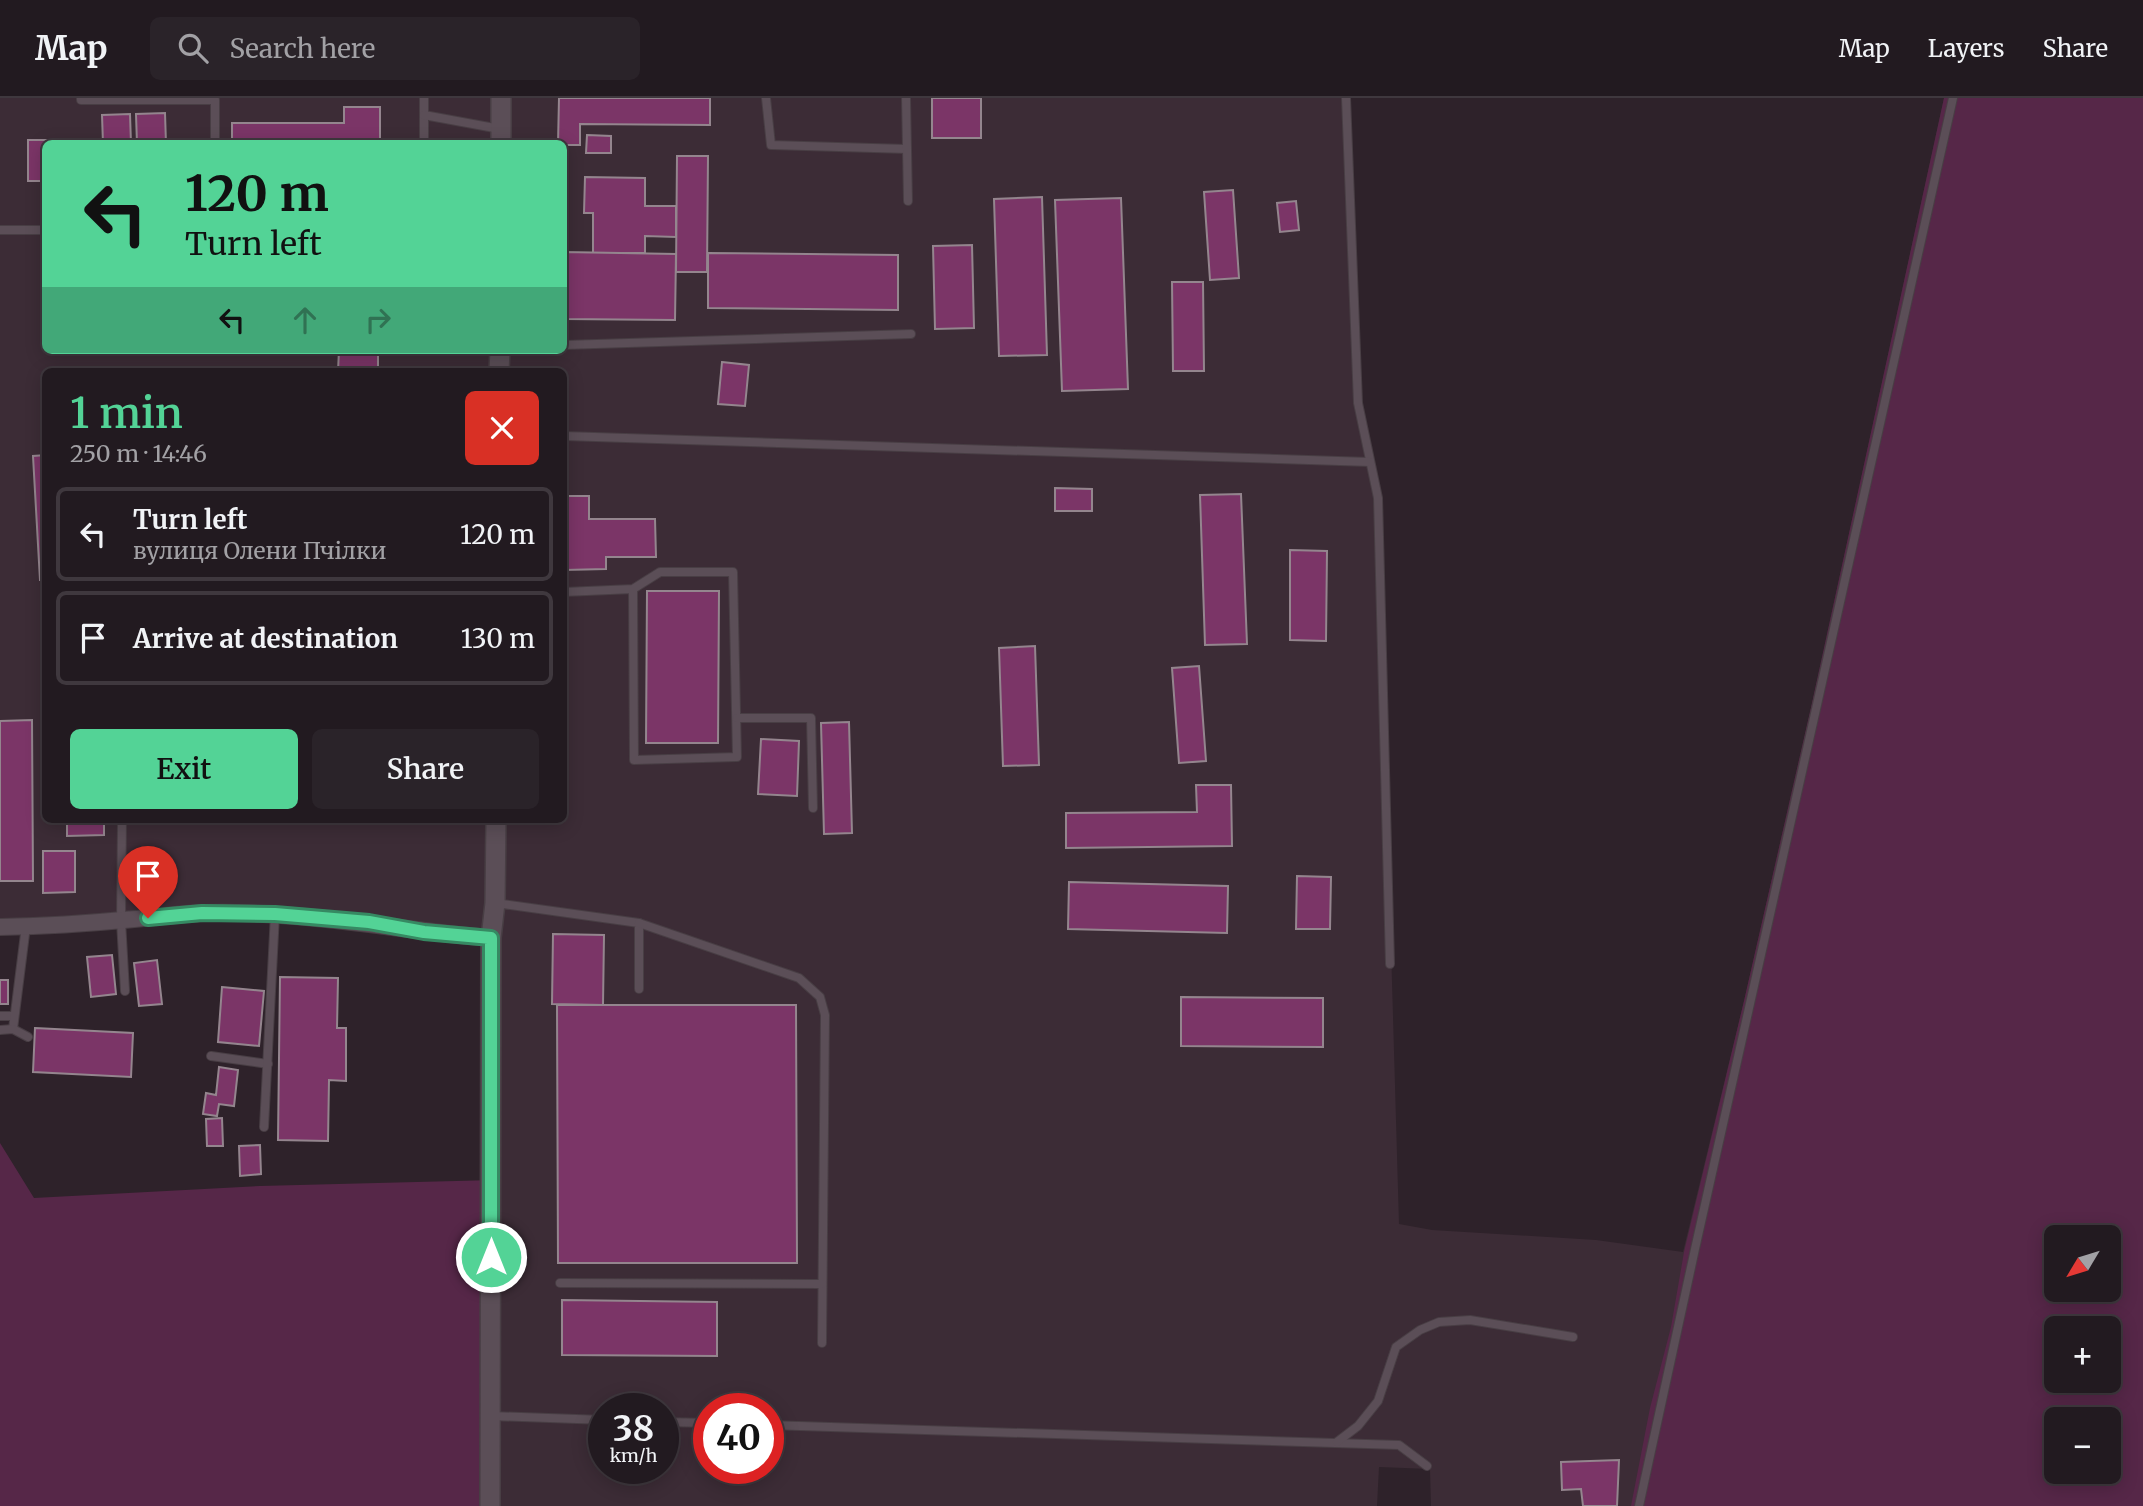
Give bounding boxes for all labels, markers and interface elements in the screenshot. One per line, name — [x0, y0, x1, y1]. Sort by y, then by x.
search box — [150, 17, 640, 80]
text: Map — [35, 28, 108, 69]
icon: search — [174, 29, 212, 67]
text: Search here — [230, 32, 375, 65]
text: Map — [1839, 33, 1890, 64]
text: Layers — [1928, 33, 2004, 64]
text: Share — [2042, 33, 2108, 64]
text: 120 m — [185, 163, 329, 224]
icon: left — [70, 168, 161, 259]
text: Turn left — [185, 224, 322, 264]
icon: left — [213, 301, 251, 339]
icon: ahead — [286, 301, 324, 339]
icon: right — [359, 301, 397, 339]
text: 1 min — [70, 387, 183, 439]
button: close — [465, 391, 539, 465]
text: 250 m · 14:46 — [70, 439, 207, 468]
text: Turn left — [133, 503, 247, 536]
icon: left — [74, 515, 112, 553]
text: 120 m — [460, 518, 535, 551]
text: вулиця Олени Пчілки — [133, 536, 386, 565]
icon: arrive — [74, 619, 112, 657]
text: Arrive at destination — [133, 622, 398, 655]
text: 130 m — [461, 622, 535, 655]
button: Exit — [70, 729, 298, 809]
button: Share — [312, 729, 539, 809]
pin — [118, 846, 178, 918]
icon: arrive — [129, 857, 167, 895]
position arrow — [454, 1220, 528, 1294]
north arrow — [2044, 1225, 2121, 1302]
map controls — [2044, 1225, 2121, 1484]
button: + — [2044, 1316, 2121, 1393]
speed limit sign: 40 — [693, 1393, 784, 1484]
text: 38 — [613, 1407, 654, 1451]
button: − — [2044, 1407, 2121, 1484]
text: km/h — [610, 1444, 657, 1467]

